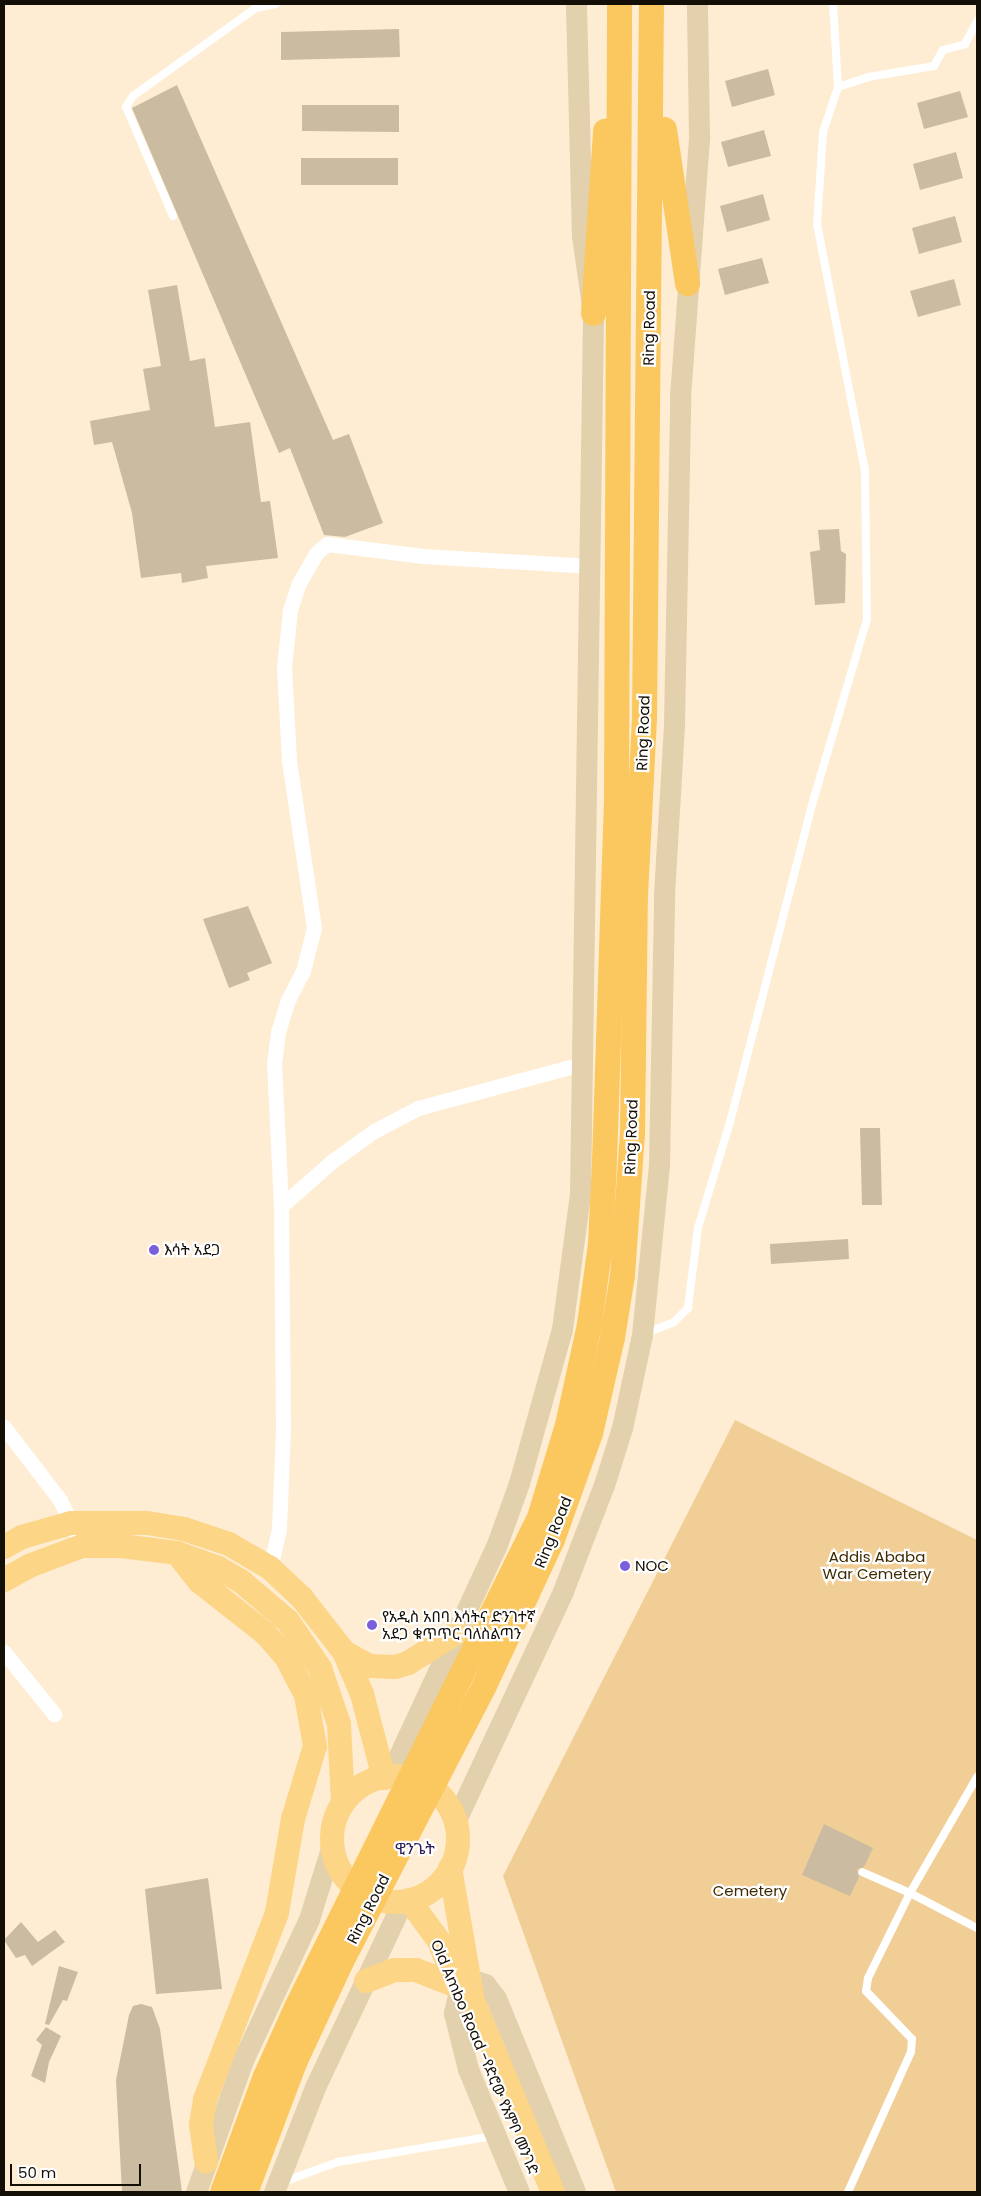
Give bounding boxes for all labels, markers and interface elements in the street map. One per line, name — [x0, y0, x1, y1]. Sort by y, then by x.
street label: Ring Road — [639, 290, 659, 366]
street label: Ring Road — [633, 695, 653, 771]
street label: Ring Road — [621, 1099, 641, 1175]
place label: እሳት አደጋ — [164, 1241, 220, 1259]
marker: እሳት አደጋ — [148, 1244, 160, 1256]
street label: Ring Road — [531, 1494, 575, 1570]
park label: Addis Ababa War Cemetery — [823, 1547, 931, 1582]
place label: NOC — [635, 1557, 669, 1575]
marker: NOC — [619, 1560, 631, 1572]
place label: የአዲስ አበባ እሳትና ድንገተኛ አደጋ ቁጥጥር ባለስልጣን — [382, 1607, 535, 1642]
marker: የአዲስ አበባ እሳትና ድንገተኛ አደጋ ቁጥጥር ባለስልጣን — [366, 1619, 378, 1631]
district label: ዊንጌት — [395, 1839, 435, 1859]
street label: Ring Road — [343, 1871, 393, 1947]
park label: Cemetery — [713, 1882, 787, 1900]
street label: Old Ambo Road -የድሮው የአምቦ መንገድ — [427, 1937, 543, 2177]
scale bar — [12, 2154, 144, 2186]
text: 50 m — [18, 2162, 56, 2183]

